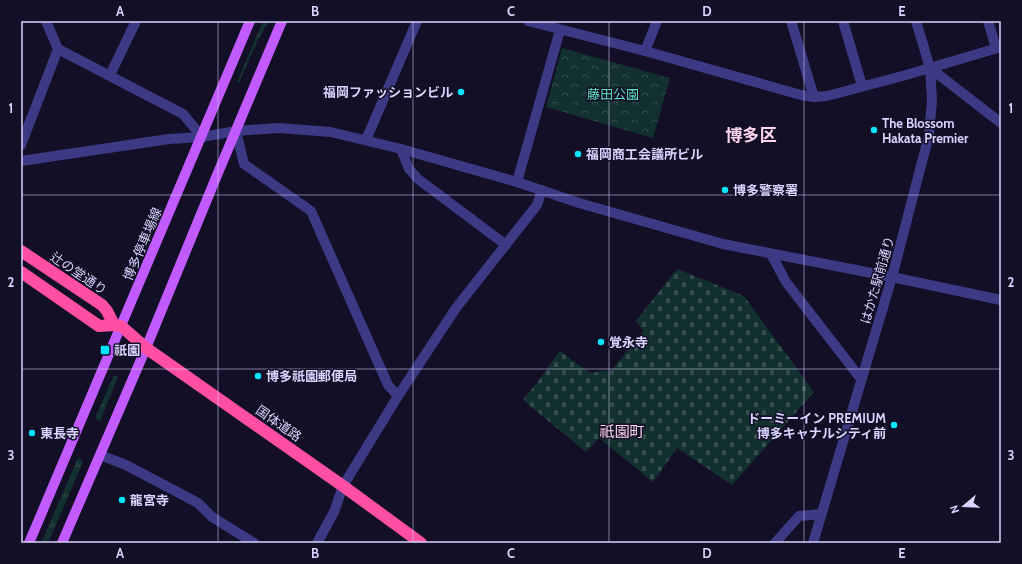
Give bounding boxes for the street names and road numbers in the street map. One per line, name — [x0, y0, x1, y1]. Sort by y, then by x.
street label: 博多停車場線 — [119, 205, 165, 283]
street label: はかた駅前通り — [857, 234, 897, 326]
street label: 辻の堂通り — [48, 248, 110, 298]
street label: 国体道路 — [253, 402, 305, 444]

